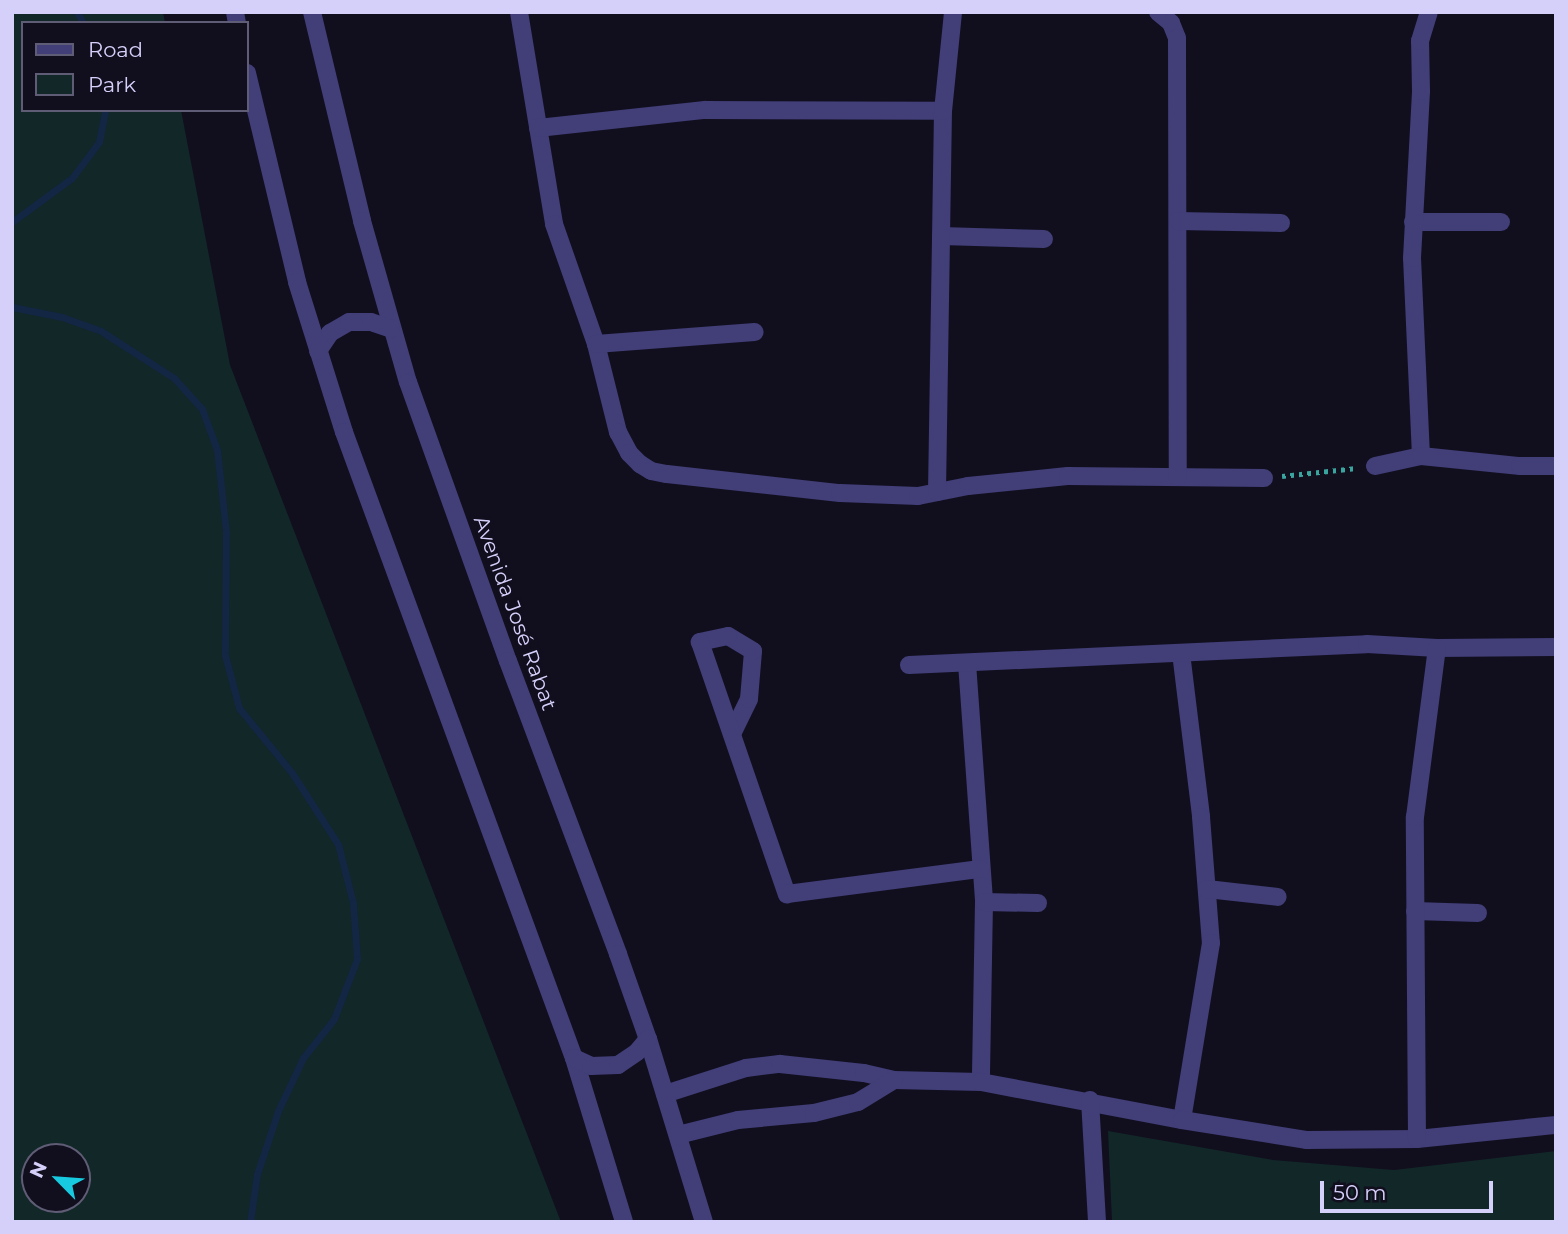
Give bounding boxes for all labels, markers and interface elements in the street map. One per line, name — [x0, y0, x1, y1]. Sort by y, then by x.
legend — [21, 21, 248, 112]
text: Road — [88, 37, 143, 62]
text: Park — [88, 72, 136, 97]
street label: Avenida José Rabat — [468, 512, 562, 714]
north arrow — [21, 1143, 91, 1213]
text: N — [25, 1158, 52, 1182]
scale bar — [1323, 1168, 1496, 1212]
text: 50 m — [1333, 1180, 1387, 1205]

